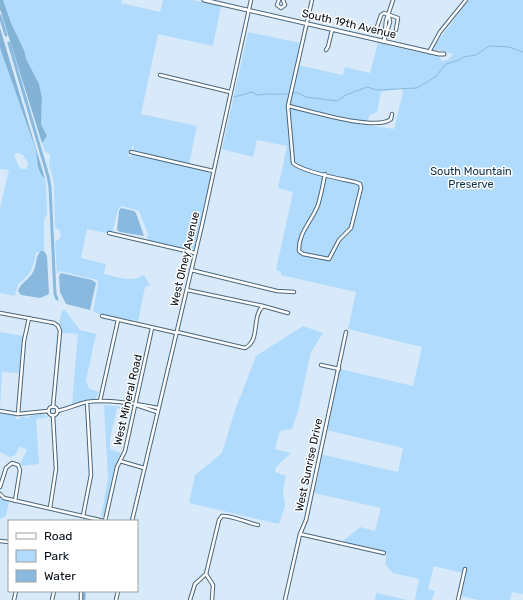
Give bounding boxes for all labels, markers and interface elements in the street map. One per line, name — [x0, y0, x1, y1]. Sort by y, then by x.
street label: South 19th Avenue — [300, 7, 398, 41]
park label: South Mountain Preserve — [430, 165, 512, 191]
street label: West Olney Avenue — [168, 210, 202, 308]
street label: West Mineral Road — [111, 353, 145, 447]
street label: West Sunrise Drive — [293, 417, 325, 513]
legend — [8, 520, 138, 592]
text: Road — [44, 529, 72, 543]
text: Park — [44, 549, 70, 563]
text: Water — [44, 569, 76, 583]

